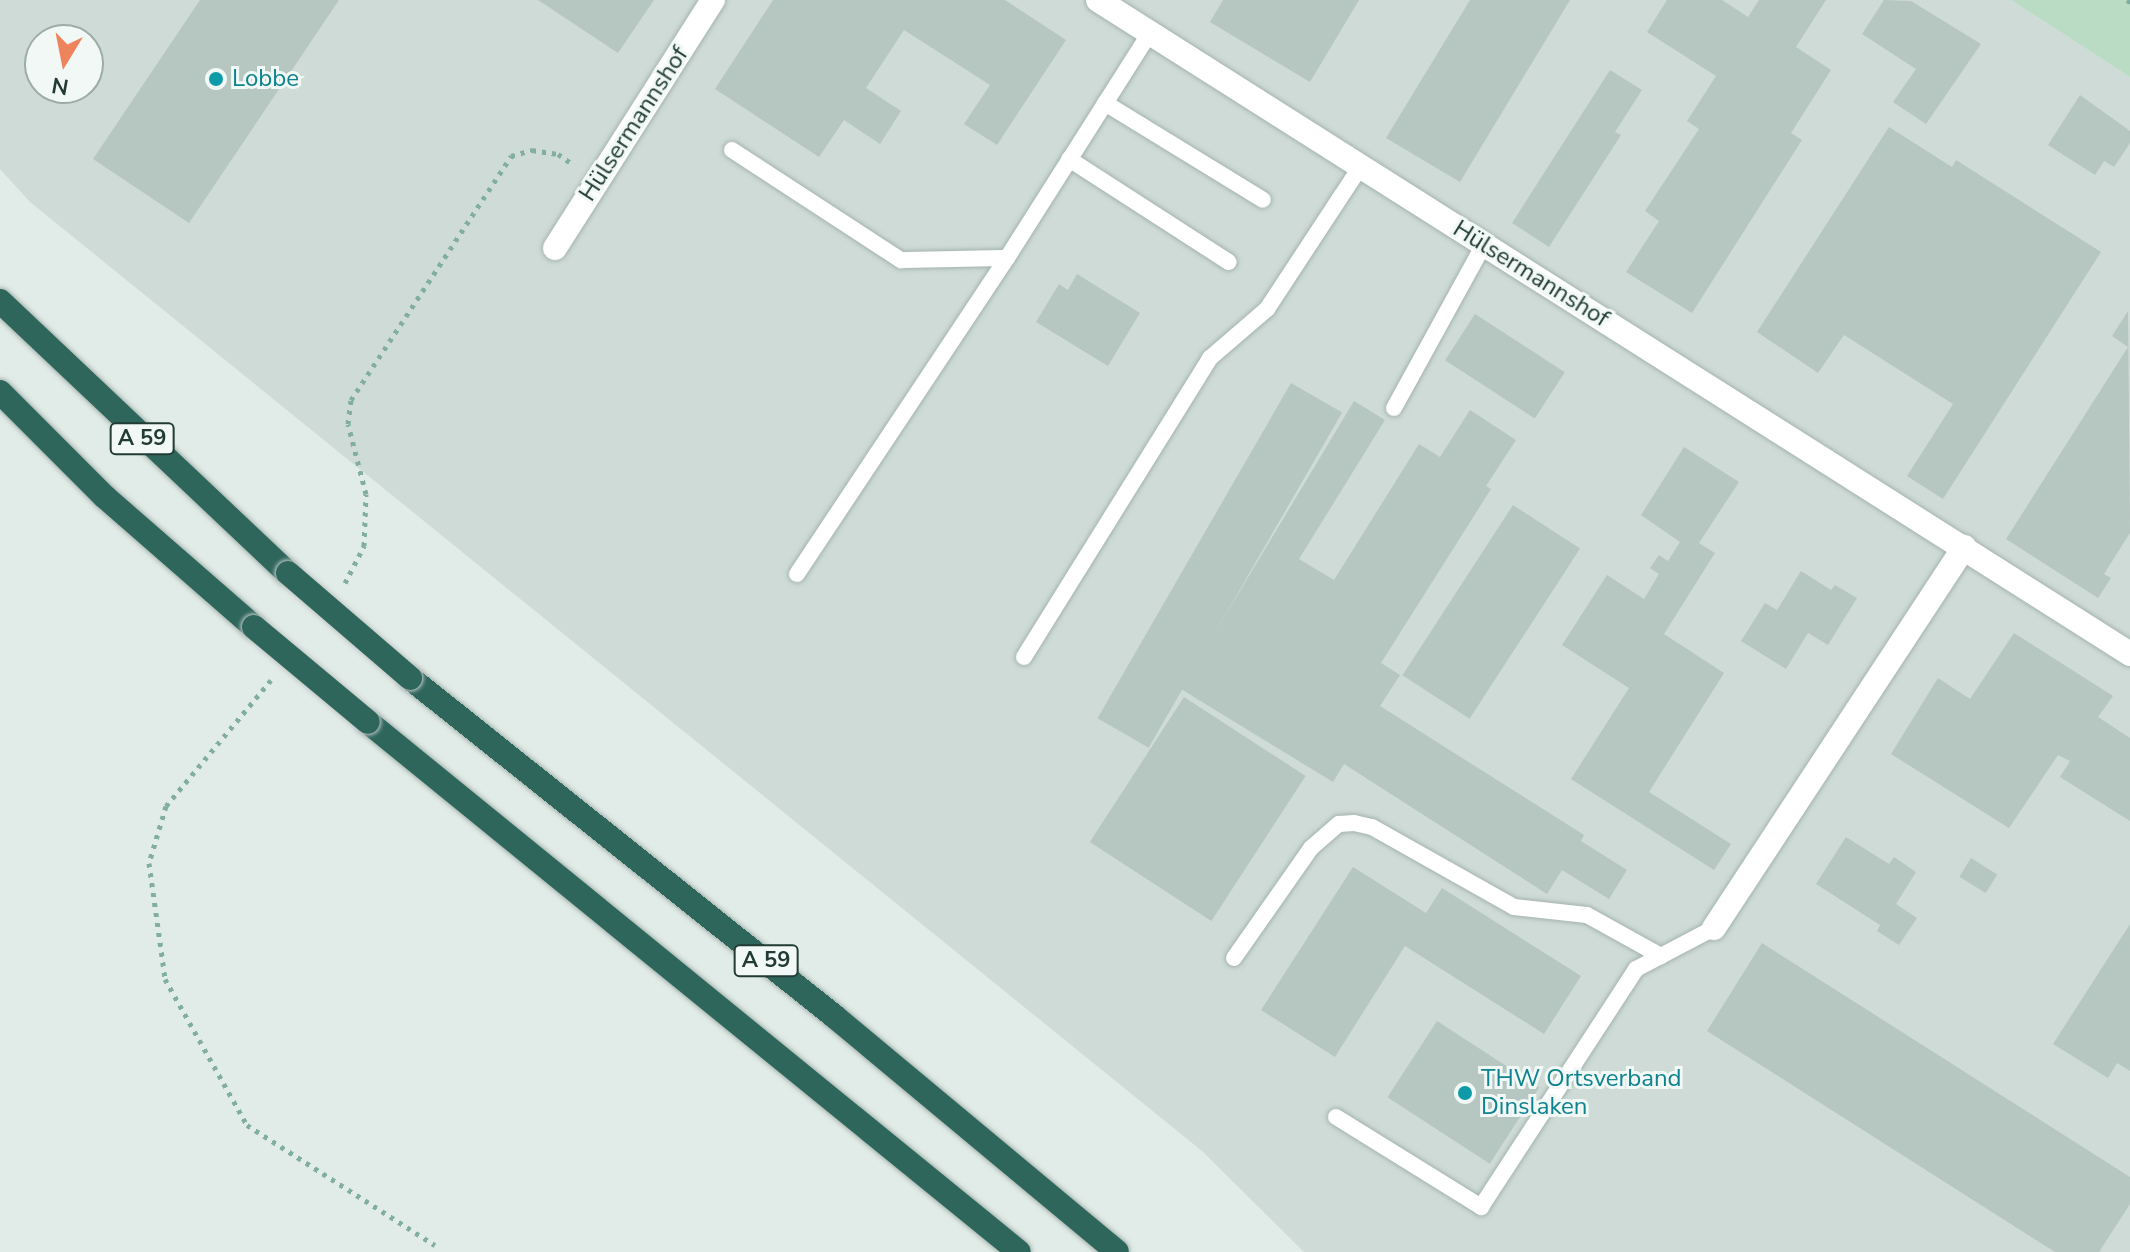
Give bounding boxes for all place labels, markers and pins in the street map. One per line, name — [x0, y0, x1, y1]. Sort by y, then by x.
place label: Lobbe — [232, 65, 299, 93]
marker: Lobbe — [207, 70, 225, 88]
place label: THW Ortsverband Dinslaken — [1481, 1065, 1682, 1121]
marker: THW Ortsverband Dinslaken — [1456, 1084, 1474, 1102]

